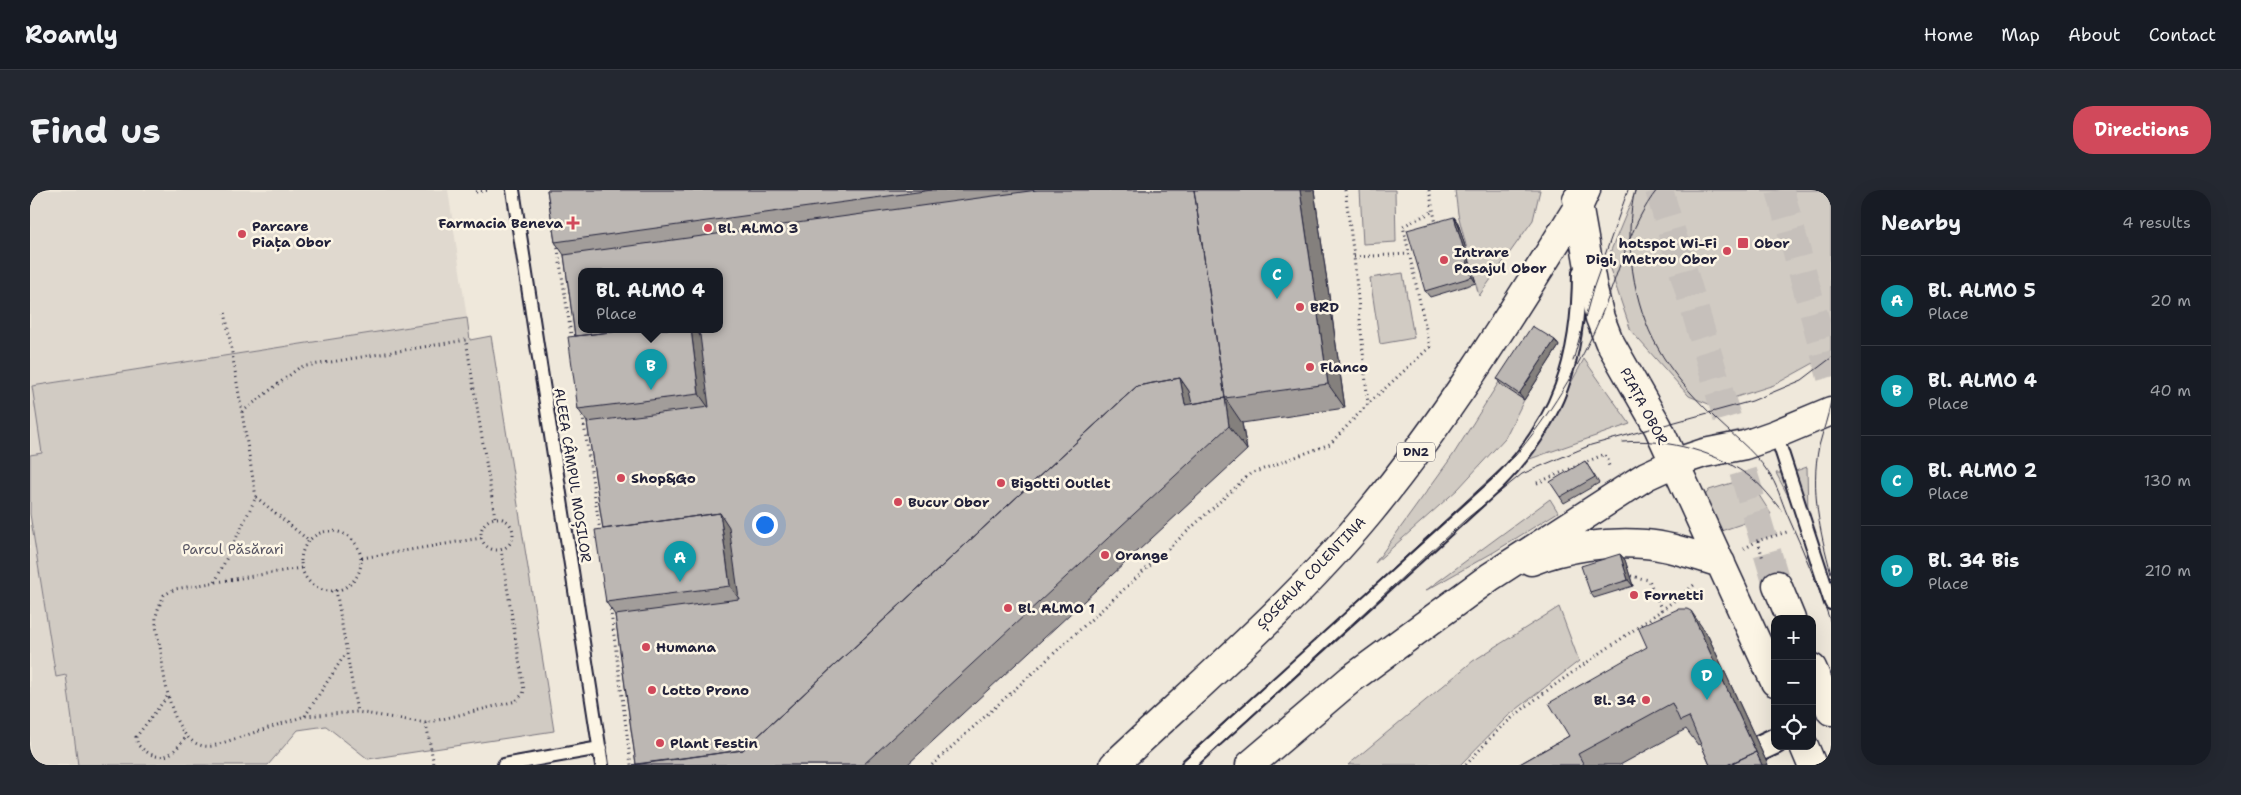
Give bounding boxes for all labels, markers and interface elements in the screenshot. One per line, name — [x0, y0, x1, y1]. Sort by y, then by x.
text: Roamly — [25, 19, 118, 51]
text: Home — [1924, 23, 1973, 47]
text: Map — [2001, 23, 2040, 47]
text: About — [2068, 23, 2121, 47]
text: Contact — [2149, 23, 2216, 47]
button: Directions — [2073, 106, 2211, 154]
text: Find us — [30, 107, 161, 154]
text: Nearby — [1881, 209, 1961, 237]
text: 4 results — [2122, 212, 2191, 233]
place label: Farmacia Beneva — [438, 214, 563, 232]
place label: Parcare Piața Obor — [252, 217, 332, 252]
marker: Farmacia Beneva — [567, 217, 579, 229]
place label: Bl. ALMO 3 — [718, 219, 799, 237]
marker: Bl. ALMO 3 — [702, 222, 714, 234]
marker: Parcare Piața Obor — [236, 228, 248, 240]
place label: hotspot Wi-Fi Digi, Metrou Obor — [1586, 234, 1717, 268]
place label: Obor — [1754, 234, 1790, 252]
marker: Obor — [1736, 236, 1750, 250]
place label: Intrare Pasajul Obor — [1454, 243, 1547, 277]
marker: hotspot Wi-Fi Digi, Metrou Obor — [1721, 245, 1733, 257]
marker: Intrare Pasajul Obor — [1438, 254, 1450, 266]
pin: C — [1261, 258, 1293, 299]
popup — [578, 268, 723, 333]
text: Bl. ALMO 4 — [596, 278, 705, 303]
text: Bl. ALMO 5 — [1928, 278, 2036, 303]
text: A — [1891, 290, 1903, 311]
text: 20 m — [2150, 290, 2191, 311]
place label: BRD — [1310, 298, 1339, 316]
marker: BRD — [1294, 301, 1306, 313]
text: Place — [596, 303, 637, 324]
text: Place — [1928, 303, 1969, 324]
pin: B — [635, 349, 667, 390]
place label: Flanco — [1320, 358, 1368, 376]
marker: Flanco — [1304, 361, 1316, 373]
street label: PIAȚA OBOR — [1615, 364, 1672, 448]
text: Bl. ALMO 4 — [1928, 368, 2037, 393]
text: B — [1892, 380, 1902, 401]
text: 40 m — [2149, 380, 2191, 401]
street label: ALEEA CÂMPUL MOȘILOR — [549, 386, 596, 564]
text: Place — [1928, 393, 1969, 414]
road number: DN2 — [1397, 442, 1435, 462]
text: Bl. ALMO 2 — [1928, 458, 2037, 483]
place label: Shop&Go — [631, 469, 696, 487]
text: C — [1892, 470, 1902, 491]
text: 130 m — [2144, 470, 2191, 491]
marker: Shop&Go — [615, 472, 627, 484]
place label: Bigotti Outlet — [1011, 474, 1111, 492]
marker: Bigotti Outlet — [995, 477, 1007, 489]
text: Place — [1928, 483, 1969, 504]
place label: Bucur Obor — [908, 493, 990, 511]
marker: Bucur Obor — [892, 496, 904, 508]
your location — [752, 512, 778, 538]
street label: ȘOSEAUA COLENTINA — [1253, 513, 1370, 634]
park label: Parcul Păsărari — [182, 540, 284, 558]
pin: A — [664, 541, 696, 582]
place label: Orange — [1115, 546, 1169, 564]
text: Bl. 34 Bis — [1928, 548, 2019, 573]
marker: Orange — [1099, 549, 1111, 561]
text: D — [1891, 560, 1903, 581]
text: 210 m — [2144, 560, 2191, 581]
text: Place — [1928, 573, 1969, 594]
place label: Fornetti — [1644, 586, 1704, 604]
marker: Fornetti — [1628, 589, 1640, 601]
place label: Bl. ALMO 1 — [1018, 599, 1095, 617]
marker: Bl. ALMO 1 — [1002, 602, 1014, 614]
map controls — [1771, 615, 1816, 750]
button: + — [1771, 615, 1816, 660]
place label: Humana — [656, 638, 716, 656]
marker: Humana — [640, 641, 652, 653]
pin: D — [1691, 659, 1723, 700]
button: − — [1771, 660, 1816, 705]
place label: Lotto Prono — [662, 681, 749, 699]
marker: Lotto Prono — [646, 684, 658, 696]
place label: Bl. 34 — [1594, 691, 1636, 709]
marker: Bl. 34 — [1640, 694, 1652, 706]
button: locate — [1771, 705, 1816, 750]
place label: Plant Festin — [670, 734, 758, 752]
marker: Plant Festin — [654, 737, 666, 749]

